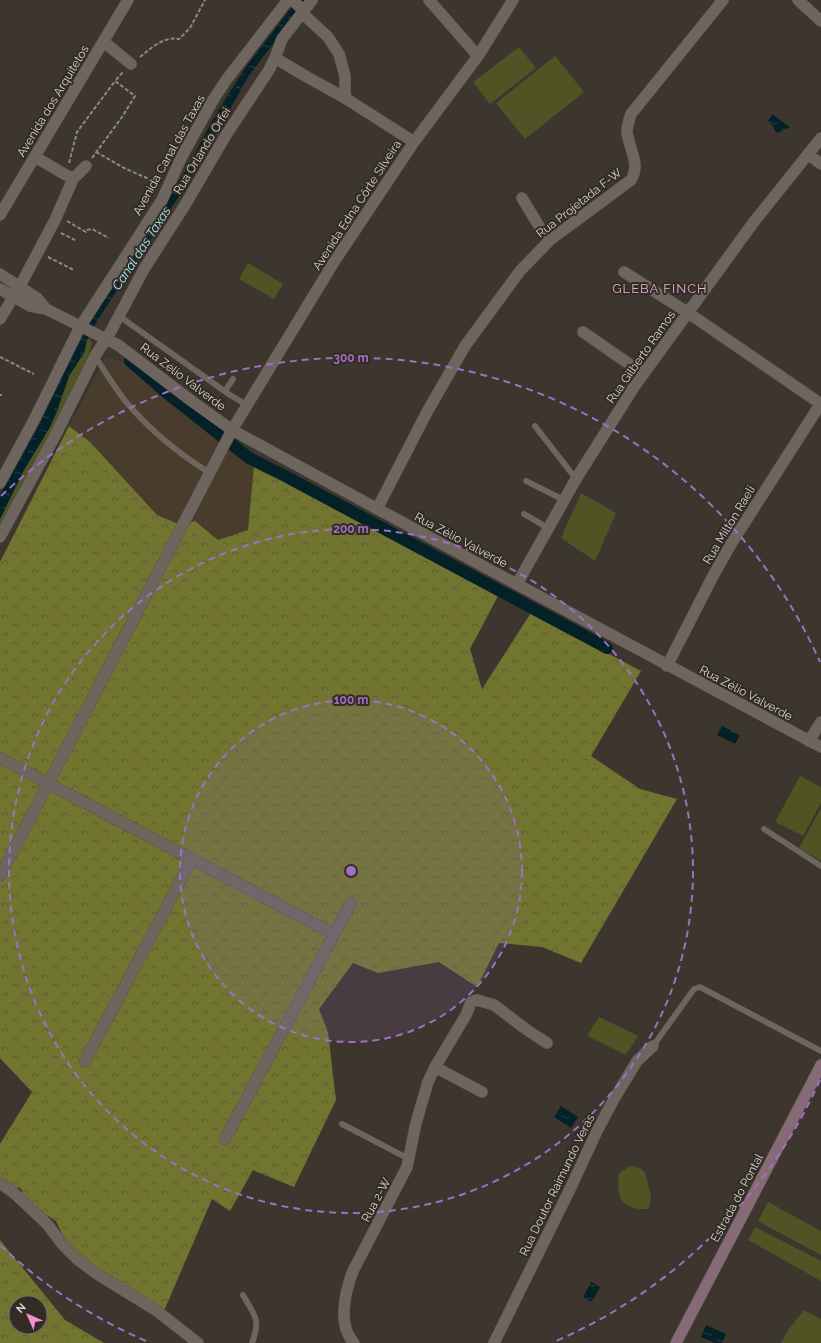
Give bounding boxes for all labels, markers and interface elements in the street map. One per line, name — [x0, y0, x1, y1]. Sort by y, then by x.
street label: Avenida dos Arquitetos — [14, 42, 92, 159]
street label: Avenida Canal das Taxas — [130, 92, 208, 218]
street label: Rua Orlando Orfei — [171, 105, 233, 197]
street label: Avenida Edna Côrte Silveira — [310, 137, 404, 273]
street label: Rua Projetada F-W — [534, 165, 625, 241]
water label: Canal das Taxas — [109, 204, 174, 293]
district label: GLEBA FINCH — [612, 281, 708, 296]
street label: Rua Gilberto Ramos — [604, 308, 678, 406]
street label: Rua Zélio Valverde — [137, 340, 229, 414]
text: 300 m — [333, 351, 369, 365]
street label: Rua Milton Raeli — [700, 483, 758, 567]
street label: Rua Zélio Valverde — [412, 510, 510, 570]
text: 200 m — [333, 522, 369, 536]
street label: Rua Zélio Valverde — [697, 663, 795, 723]
text: 100 m — [334, 693, 368, 707]
centre of rings — [344, 864, 358, 878]
street label: Rua Doutor Raimundo Veras — [517, 1112, 597, 1258]
street label: Estrada do Pontal — [708, 1151, 766, 1244]
street label: Rua 2-W — [359, 1175, 394, 1224]
north arrow — [8, 1295, 48, 1335]
text: N — [14, 1301, 29, 1316]

